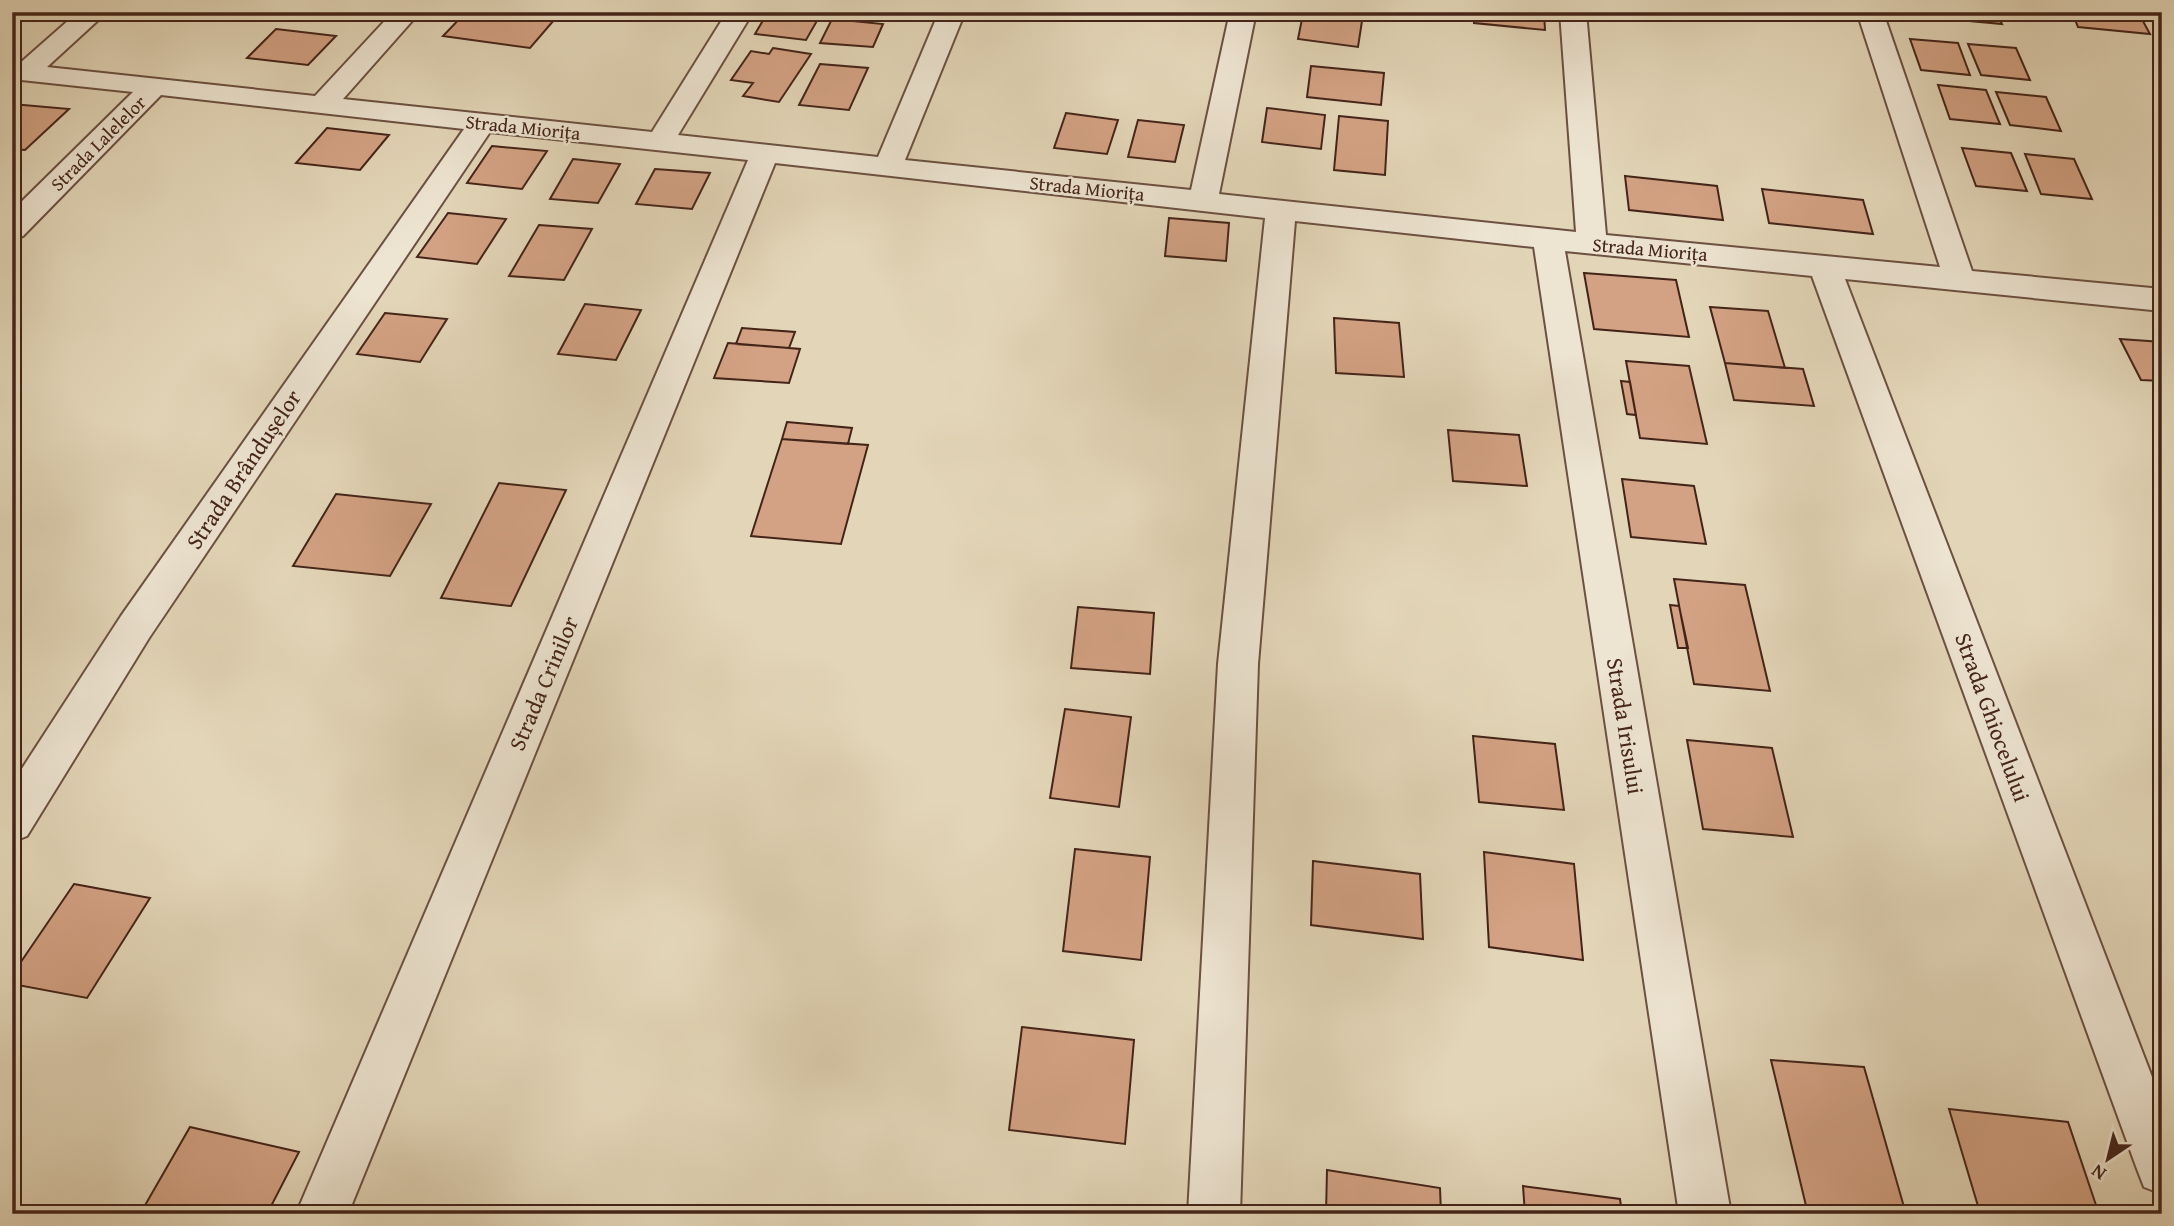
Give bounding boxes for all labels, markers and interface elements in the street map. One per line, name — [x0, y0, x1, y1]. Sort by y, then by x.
street label: Strada Lalelelor — [44, 89, 152, 197]
street label: Strada Miorița — [464, 107, 582, 147]
street label: Strada Miorița — [1028, 168, 1146, 208]
street label: Strada Miorița — [1591, 230, 1709, 268]
street label: Strada Brândușelor — [177, 382, 309, 555]
street label: Strada Crinilor — [500, 610, 586, 755]
street label: Strada Ghiocelului — [1947, 628, 2039, 806]
street label: Strada Irisului — [1599, 655, 1653, 797]
north arrow — [2072, 1124, 2142, 1194]
text: N — [2085, 1158, 2111, 1188]

